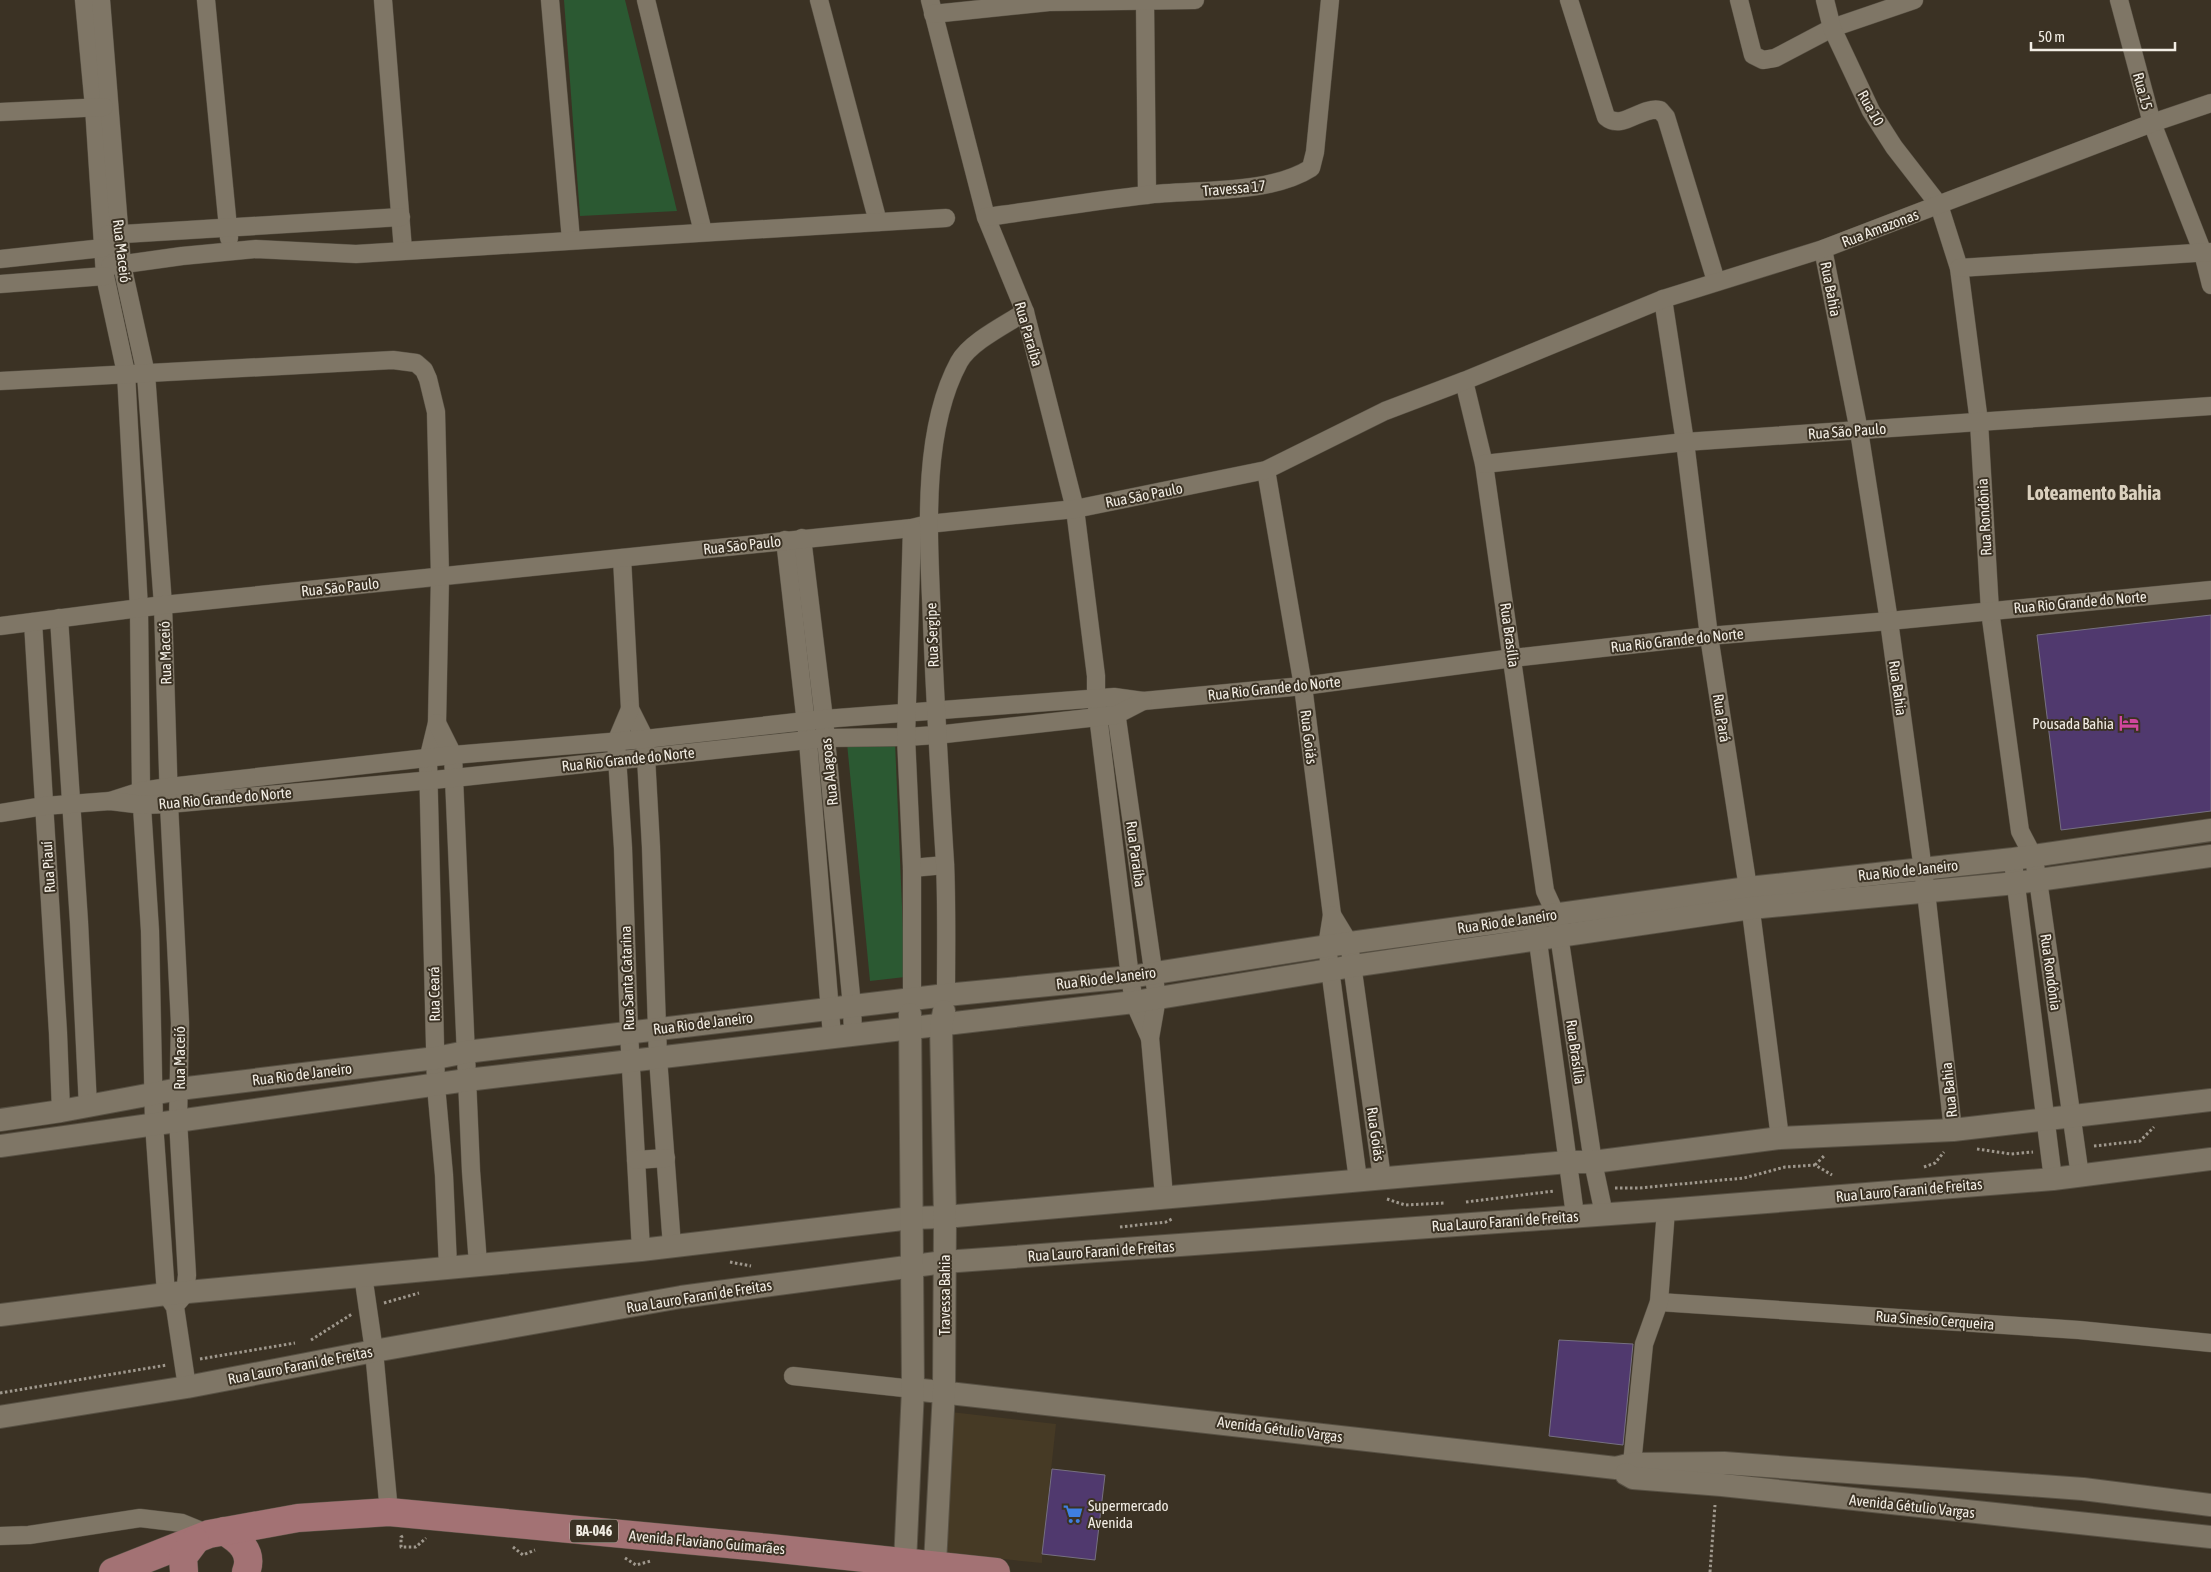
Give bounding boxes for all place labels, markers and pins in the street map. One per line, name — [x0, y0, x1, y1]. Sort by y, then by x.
hotel icon: Pousada Bahia — [2118, 712, 2140, 734]
place label: Pousada Bahia — [2032, 715, 2114, 732]
place label: Supermercado Avenida — [1088, 1497, 1169, 1531]
supermarket icon: Supermercado Avenida — [1062, 1503, 1084, 1525]

